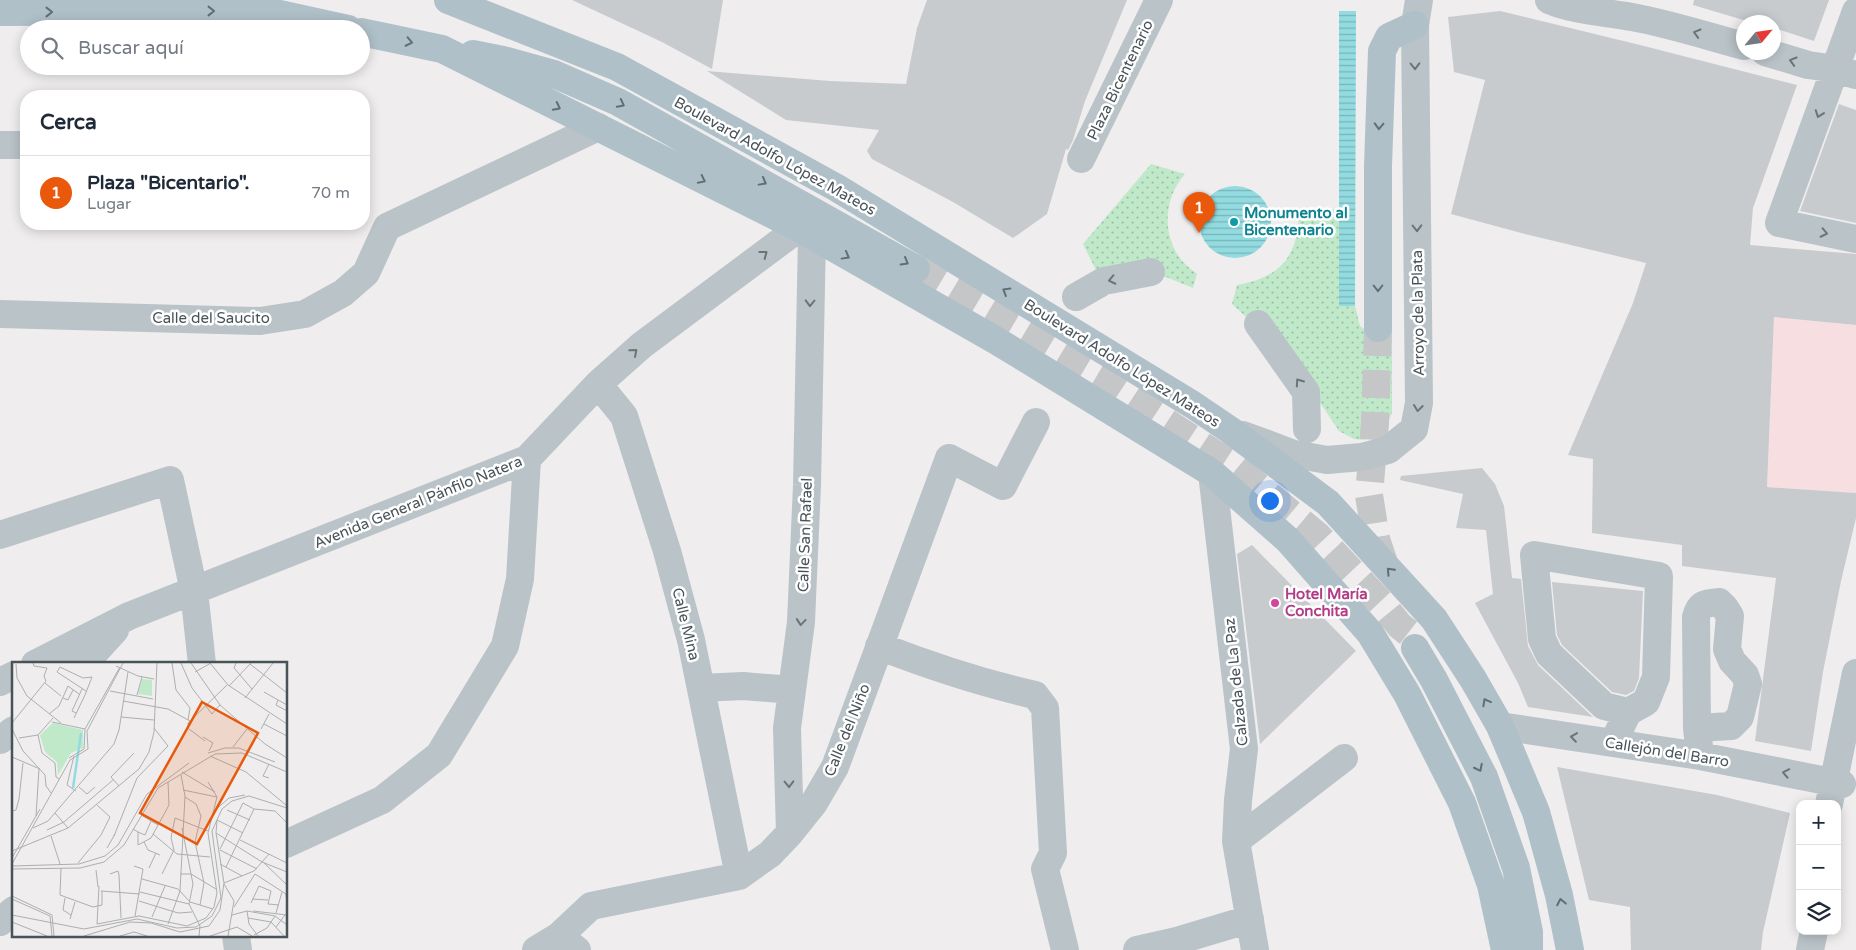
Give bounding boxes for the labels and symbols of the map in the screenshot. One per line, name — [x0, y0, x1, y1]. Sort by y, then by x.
one-way arrow — [208, 6, 215, 16]
one-way arrow — [45, 7, 53, 17]
north arrow — [1736, 15, 1781, 60]
street label: Plaza Bicentenario — [1083, 17, 1157, 143]
one-way arrow — [1693, 28, 1701, 38]
one-way arrow — [404, 36, 413, 47]
one-way arrow — [1790, 56, 1798, 66]
one-way arrow — [1410, 62, 1420, 70]
street label: Boulevard Adolfo López Mateos — [671, 93, 879, 219]
one-way arrow — [616, 98, 625, 108]
one-way arrow — [552, 101, 561, 111]
one-way arrow — [1815, 110, 1825, 118]
one-way arrow — [1374, 122, 1385, 130]
one-way arrow — [697, 174, 706, 184]
one-way arrow — [758, 176, 767, 186]
pin: 1 — [1183, 192, 1215, 233]
place label: Monumento al Bicentenario — [1244, 204, 1348, 239]
marker: Monumento al Bicentenario — [1228, 216, 1240, 228]
one-way arrow — [1412, 225, 1422, 233]
one-way arrow — [1820, 227, 1829, 237]
one-way arrow — [840, 249, 849, 259]
street label: Arroyo de la Plata — [1408, 250, 1428, 376]
one-way arrow — [758, 251, 768, 260]
one-way arrow — [899, 256, 908, 266]
one-way arrow — [1107, 274, 1116, 285]
one-way arrow — [1373, 284, 1383, 292]
one-way arrow — [1003, 288, 1012, 298]
street label: Boulevard Adolfo López Mateos — [1021, 295, 1223, 431]
one-way arrow — [805, 299, 816, 307]
street label: Calle del Saucito — [152, 309, 270, 327]
one-way arrow — [629, 349, 638, 358]
one-way arrow — [1296, 378, 1305, 388]
one-way arrow — [1413, 405, 1424, 413]
street label: Avenida General Pánfilo Natera — [311, 452, 525, 552]
street label: Calle San Rafael — [794, 477, 816, 593]
your location — [1257, 488, 1283, 514]
one-way arrow — [1387, 568, 1396, 577]
place label: Hotel María Conchita — [1285, 585, 1368, 620]
street label: Calle Mina — [668, 586, 704, 662]
marker: Hotel María Conchita — [1269, 597, 1281, 609]
street label: Calzada de La Paz — [1220, 617, 1252, 747]
one-way arrow — [795, 619, 806, 627]
inset map — [12, 662, 288, 938]
street label: Calle del Niño — [820, 681, 874, 779]
one-way arrow — [1482, 698, 1492, 707]
one-way arrow — [1569, 733, 1578, 743]
street label: Callejón del Barro — [1604, 733, 1730, 771]
one-way arrow — [1473, 763, 1483, 772]
one-way arrow — [1781, 768, 1790, 778]
one-way arrow — [784, 780, 794, 788]
one-way arrow — [1556, 898, 1566, 907]

